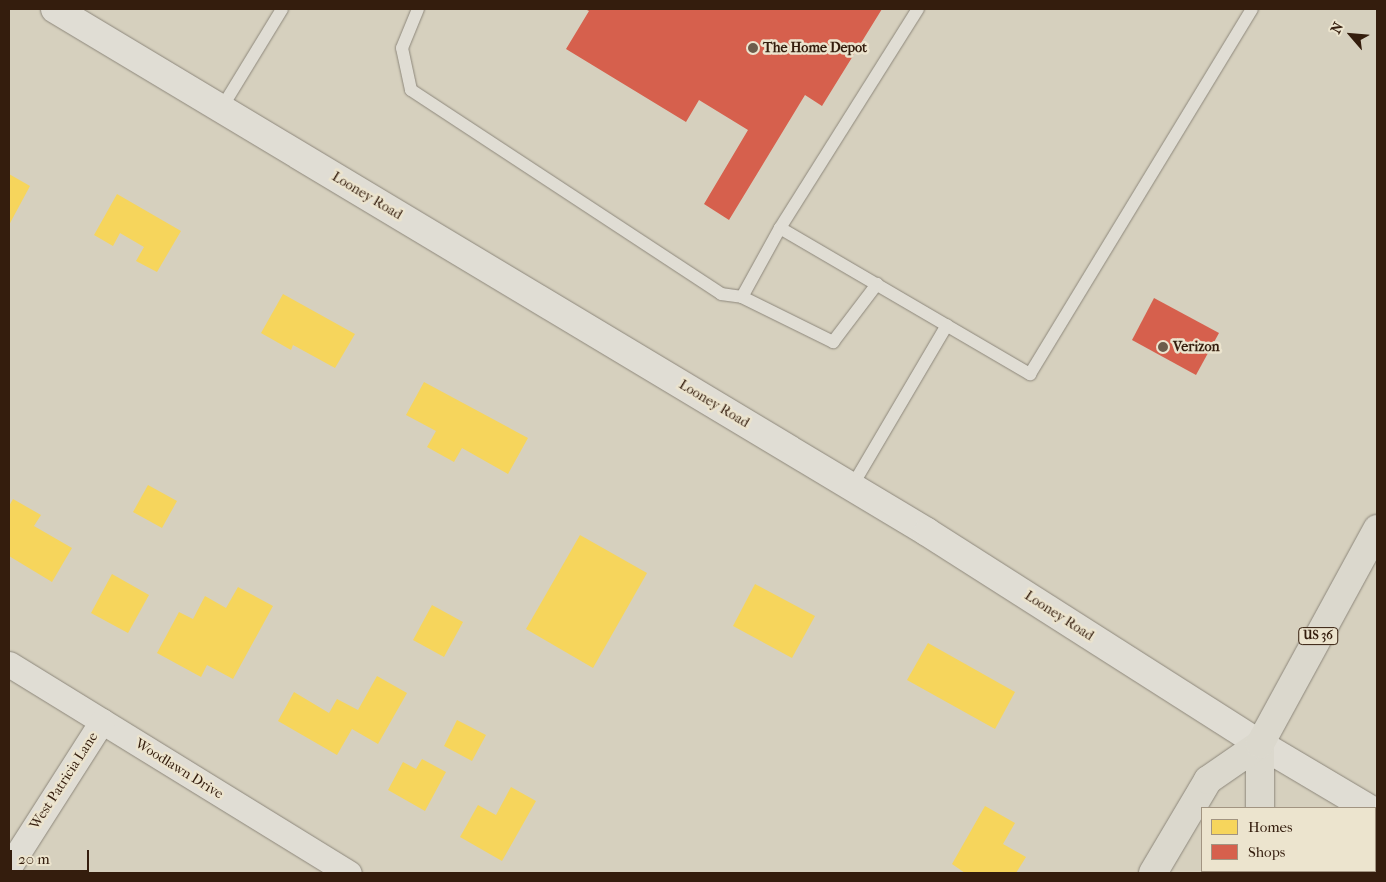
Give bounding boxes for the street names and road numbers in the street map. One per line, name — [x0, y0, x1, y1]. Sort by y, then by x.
street label: Looney Road — [329, 168, 405, 224]
street label: Looney Road — [676, 376, 752, 432]
street label: Looney Road — [1021, 587, 1097, 645]
road number: US 36 — [1298, 626, 1338, 646]
street label: West Patricia Lane — [26, 729, 102, 833]
street label: Woodlawn Drive — [132, 735, 226, 803]

